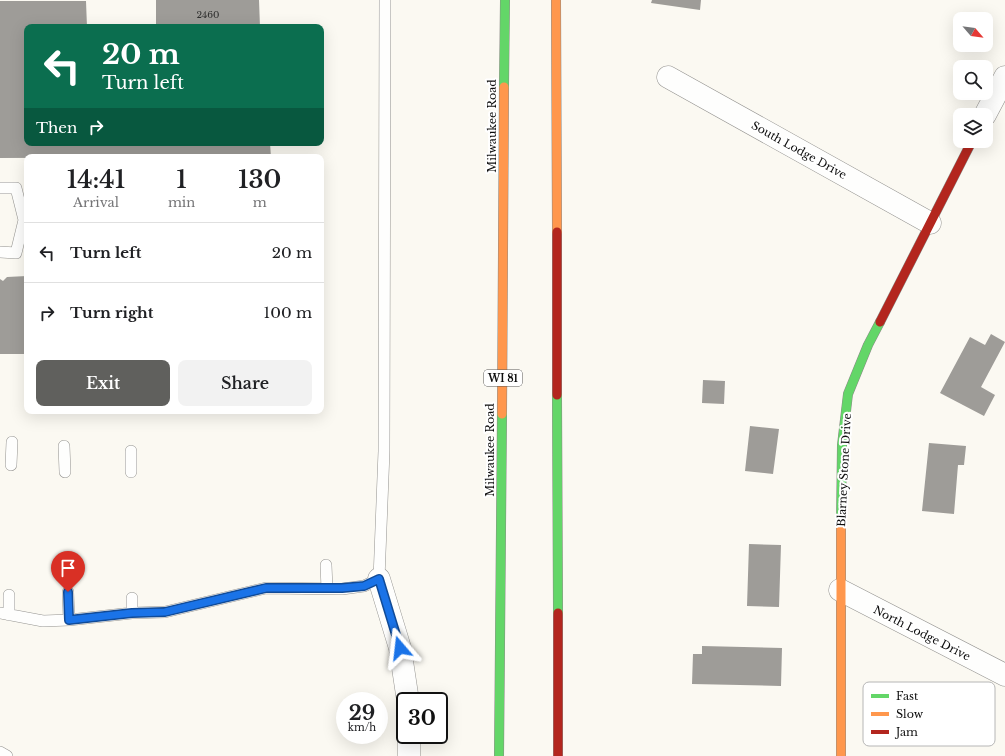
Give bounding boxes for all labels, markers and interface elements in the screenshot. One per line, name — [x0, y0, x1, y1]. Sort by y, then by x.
house number: 2460 — [196, 9, 220, 20]
north arrow — [953, 12, 993, 52]
map controls — [953, 12, 993, 148]
text: 20 m — [102, 37, 180, 72]
icon: left — [36, 40, 88, 92]
button: search — [953, 60, 993, 100]
text: Turn left — [102, 72, 184, 94]
street label: Milwaukee Road — [485, 79, 499, 173]
button: layers — [953, 108, 993, 148]
icon: right — [85, 116, 107, 138]
text: Then — [36, 118, 77, 137]
street label: South Lodge Drive — [749, 118, 849, 182]
text: 14:41 — [67, 165, 125, 194]
text: 1 — [176, 165, 187, 194]
text: 130 — [238, 165, 281, 194]
text: Arrival — [73, 194, 119, 211]
text: min — [168, 194, 195, 211]
text: m — [253, 194, 267, 211]
icon: left — [36, 242, 58, 264]
text: Turn left — [70, 243, 141, 262]
text: 20 m — [272, 243, 312, 262]
icon: right — [36, 302, 58, 324]
text: Turn right — [70, 303, 153, 322]
text: 100 m — [263, 303, 312, 322]
button: Exit — [36, 360, 170, 406]
button: Share — [178, 360, 312, 406]
road number: WI 81 — [484, 370, 522, 386]
street label: Milwaukee Road — [483, 403, 497, 497]
street label: Blarney Stone Drive — [834, 413, 854, 527]
pin — [51, 551, 85, 592]
icon: arrive — [57, 557, 79, 579]
street label: North Lodge Drive — [871, 602, 973, 664]
position arrow — [379, 627, 421, 669]
legend — [863, 682, 995, 746]
text: Fast — [896, 689, 919, 703]
speed limit sign: 30 — [396, 692, 448, 744]
text: 29 — [349, 701, 375, 725]
text: Slow — [896, 707, 924, 721]
text: km/h — [348, 721, 376, 734]
text: Jam — [894, 725, 918, 739]

